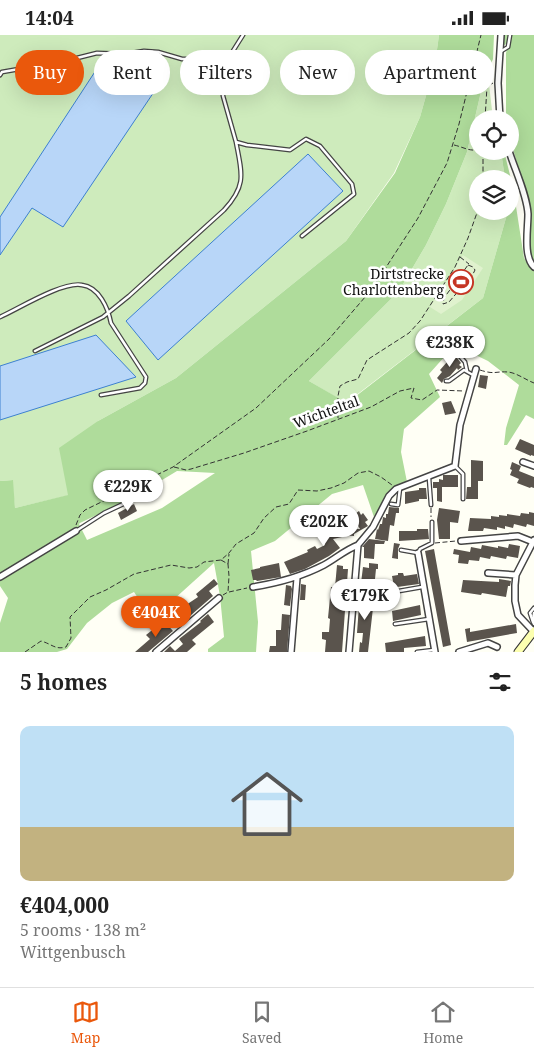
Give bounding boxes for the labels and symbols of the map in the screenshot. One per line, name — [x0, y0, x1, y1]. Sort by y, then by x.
place label: Dirtstrecke Charlottenberg — [343, 264, 444, 299]
sports icon: Dirtstrecke Charlottenberg — [448, 269, 474, 295]
pin: €238K — [415, 325, 485, 368]
street label: Wichteltal — [290, 391, 362, 432]
pin: €229K — [93, 469, 163, 512]
pin: €202K — [289, 505, 359, 547]
pin: €179K — [330, 579, 400, 621]
pin: €404K — [121, 595, 191, 638]

